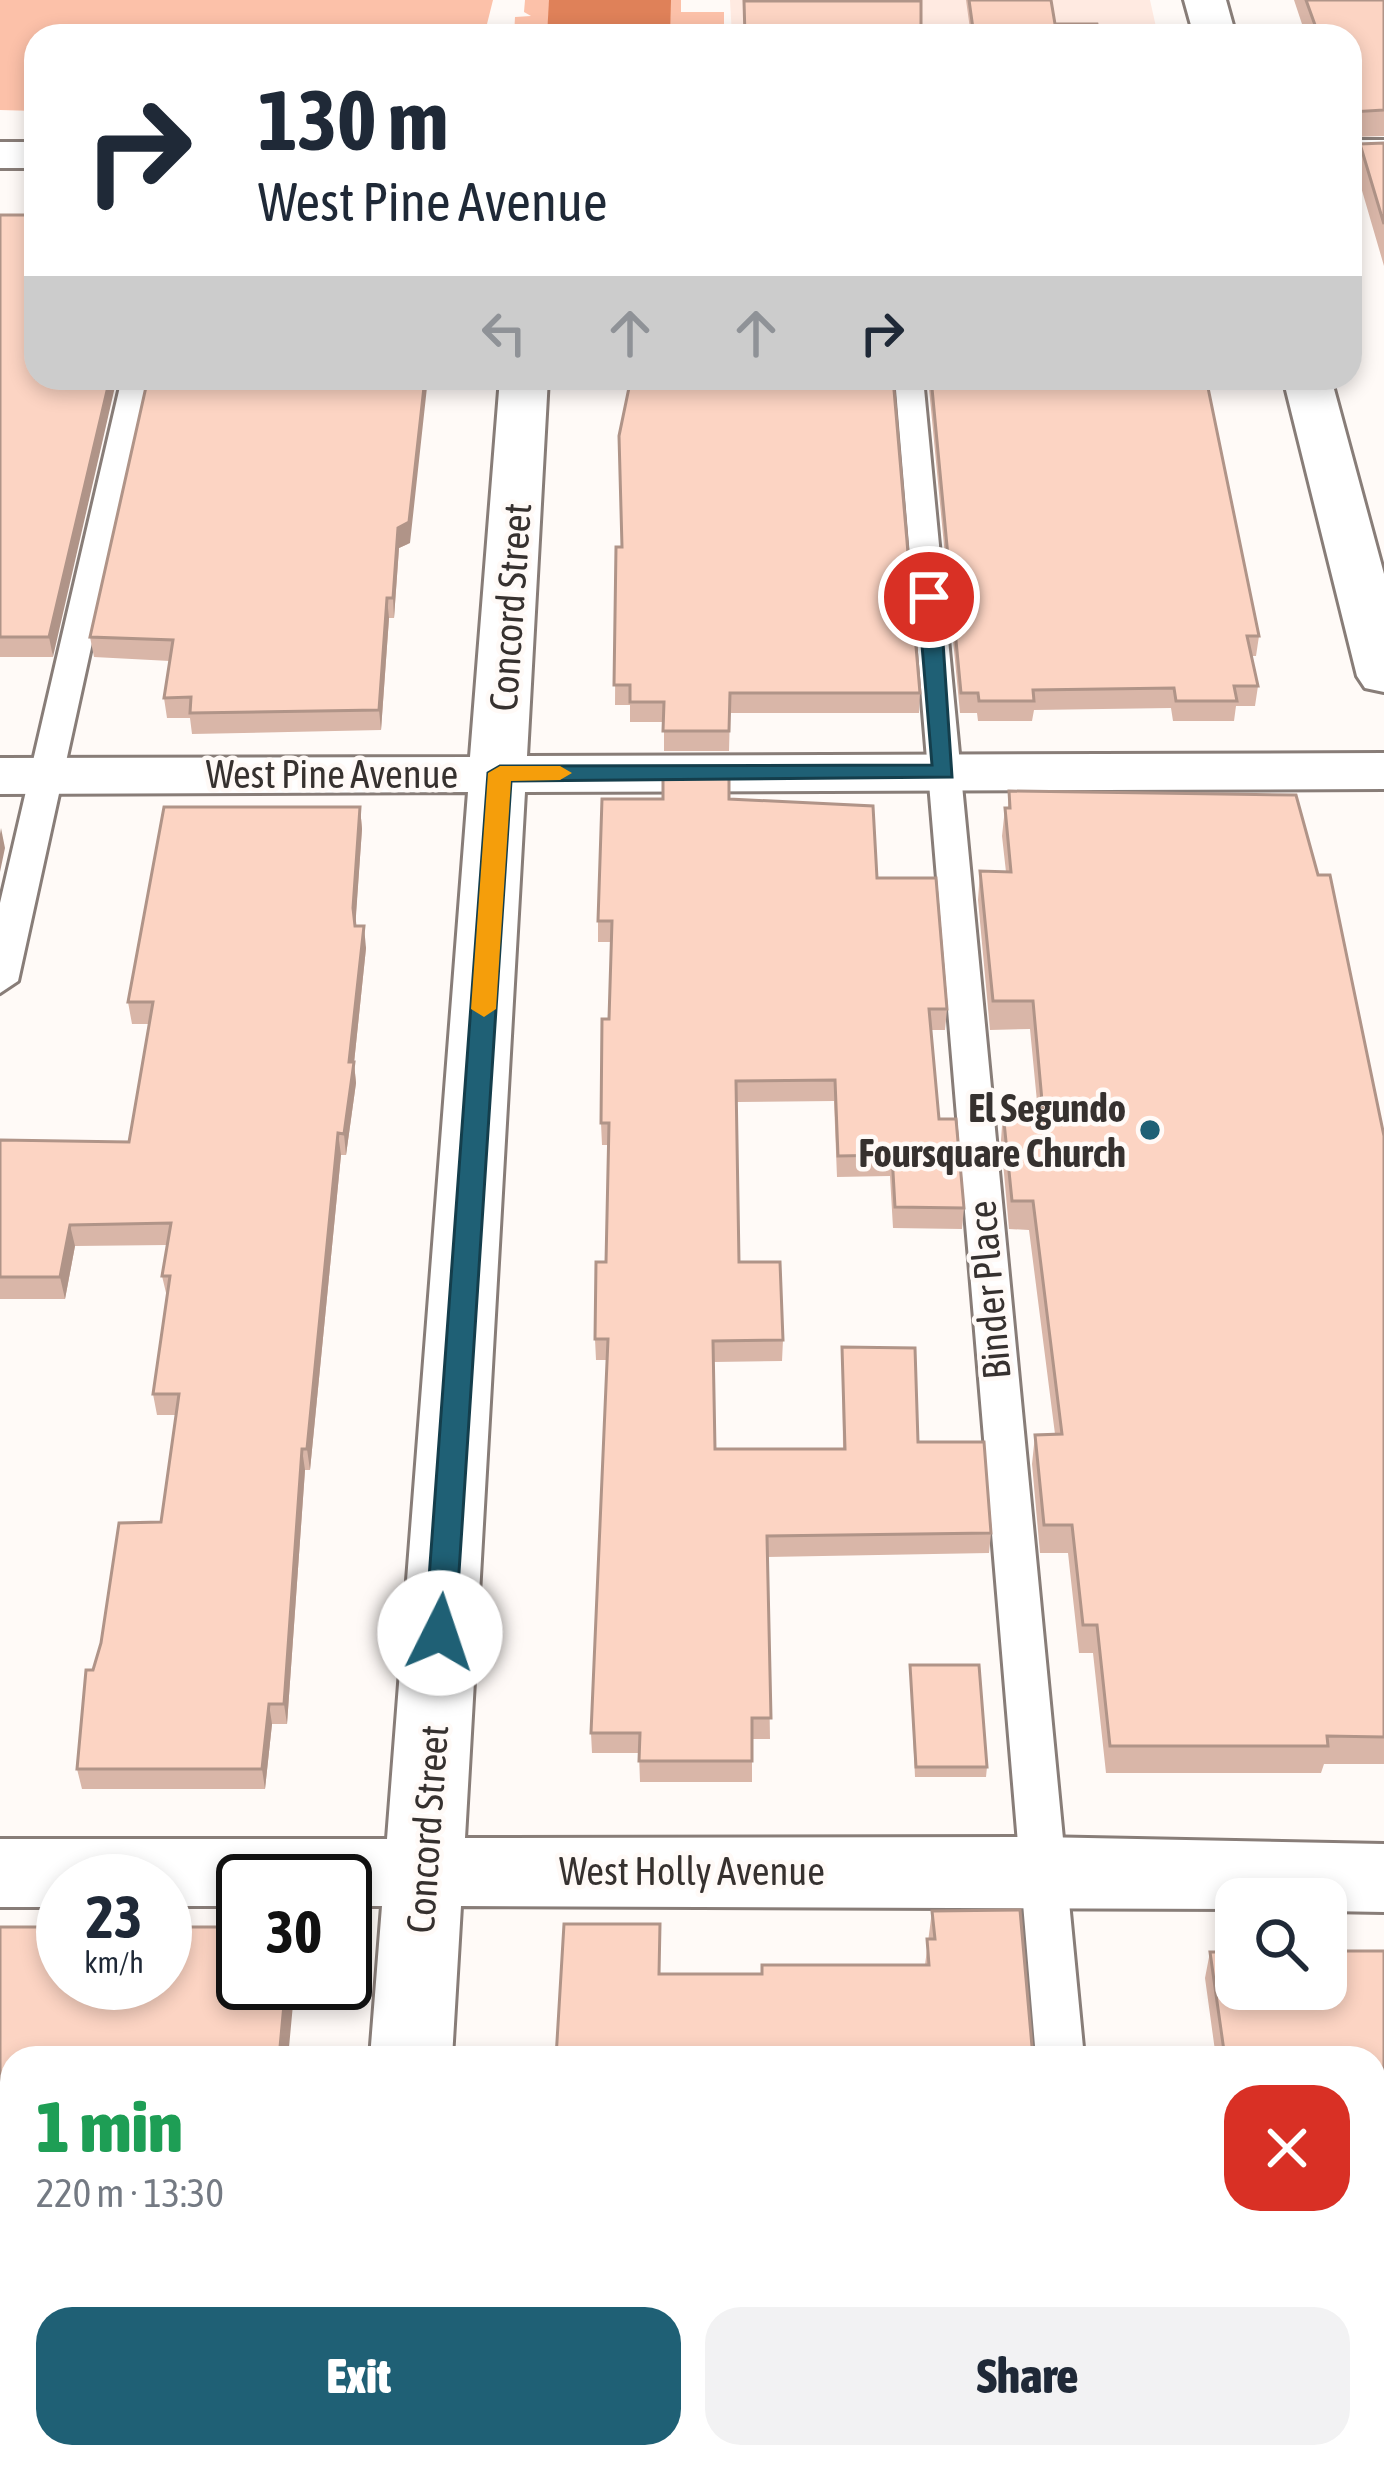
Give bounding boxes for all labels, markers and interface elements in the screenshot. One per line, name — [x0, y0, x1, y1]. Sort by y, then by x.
icon: right — [60, 72, 216, 228]
text: 130 m — [258, 72, 448, 168]
text: West Pine Avenue — [258, 171, 607, 232]
icon: left — [471, 300, 537, 366]
icon: ahead — [597, 300, 663, 366]
icon: ahead — [723, 300, 789, 366]
icon: right — [849, 300, 915, 366]
street label: Concord Street — [481, 501, 539, 713]
pin — [878, 546, 980, 648]
icon: arrive — [896, 564, 962, 630]
street label: West Pine Avenue — [206, 752, 458, 796]
place label: El Segundo Foursquare Church — [858, 1086, 1126, 1175]
marker: El Segundo Foursquare Church — [1137, 1117, 1163, 1143]
street label: Binder Place — [959, 1199, 1019, 1381]
position arrow — [377, 1570, 503, 1696]
street label: Concord Street — [398, 1723, 456, 1935]
street label: West Holly Avenue — [559, 1849, 825, 1893]
speed limit sign: 30 — [216, 1854, 372, 2010]
map controls — [1215, 1878, 1347, 2010]
button: search — [1215, 1878, 1347, 2010]
text: 23 — [86, 1882, 142, 1951]
text: km/h — [84, 1945, 144, 1979]
text: 1 min — [36, 2085, 183, 2167]
button: close — [1224, 2085, 1350, 2211]
text: 220 m · 13:30 — [36, 2171, 224, 2215]
button: Exit — [36, 2307, 681, 2445]
button: Share — [705, 2307, 1350, 2445]

